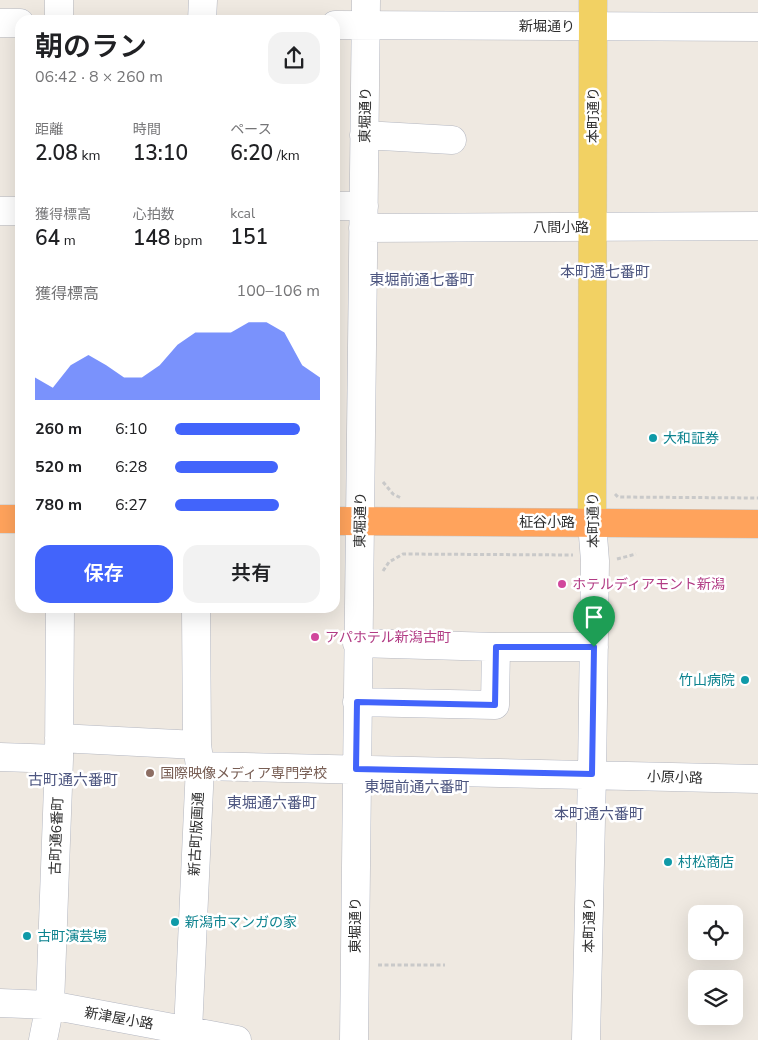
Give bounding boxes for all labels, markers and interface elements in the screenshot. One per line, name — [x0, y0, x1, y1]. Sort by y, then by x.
street label: 新堀通り — [519, 17, 575, 36]
text: 朝のラン — [35, 28, 147, 66]
button: share — [268, 32, 320, 84]
text: 06:42 · 8 × 260 m — [35, 66, 163, 88]
street label: 東堀通り — [356, 87, 375, 143]
street label: 本町通り — [584, 87, 603, 143]
text: 距離 — [35, 120, 63, 139]
text: 時間 — [133, 120, 161, 139]
text: ペース — [230, 120, 272, 139]
text: 2.08 — [35, 139, 78, 167]
text: 13:10 — [133, 139, 188, 167]
text: 6:20 — [230, 139, 273, 167]
text: km — [78, 146, 100, 165]
text: /km — [273, 146, 300, 165]
text: kcal — [230, 204, 255, 223]
text: 獲得標高 — [35, 205, 91, 224]
text: 心拍数 — [133, 205, 175, 224]
street label: 八間小路 — [533, 218, 589, 237]
text: 151 — [230, 223, 268, 251]
text: 64 — [35, 224, 60, 252]
text: 148 — [133, 224, 170, 252]
text: m — [60, 231, 76, 250]
text: bpm — [170, 231, 202, 250]
district label: 本町通七番町 — [560, 262, 650, 282]
district label: 東堀前通七番町 — [369, 270, 475, 290]
text: 100–106 m — [237, 280, 320, 302]
text: 獲得標高 — [35, 283, 99, 305]
text: 260 m — [35, 418, 82, 440]
text: 6:10 — [115, 418, 147, 440]
place label: 大和証券 — [663, 429, 719, 448]
marker: 大和証券 — [647, 432, 659, 444]
text: 520 m — [35, 456, 82, 478]
text: 6:28 — [115, 456, 147, 478]
street label: 東堀通り — [351, 492, 370, 548]
street label: 本町通り — [584, 492, 603, 548]
text: 780 m — [35, 494, 82, 516]
text: 6:27 — [115, 494, 147, 516]
street label: 柾谷小路 — [519, 513, 575, 532]
button: 保存 — [35, 545, 173, 603]
button: 共有 — [183, 545, 320, 603]
place label: ホテルディアモント新潟 — [572, 575, 725, 594]
marker: ホテルディアモント新潟 — [556, 578, 568, 590]
pin — [573, 596, 615, 647]
icon: arrive — [580, 603, 608, 631]
place label: アパホテル新潟古町 — [325, 628, 451, 647]
marker: アパホテル新潟古町 — [309, 631, 321, 643]
place label: 竹山病院 — [679, 671, 735, 690]
marker: 竹山病院 — [739, 674, 751, 686]
place label: 国際映像メディア専門学校 — [160, 764, 327, 783]
marker: 国際映像メディア専門学校 — [144, 767, 156, 779]
street label: 小原小路 — [647, 767, 703, 788]
district label: 古町通六番町 — [28, 770, 118, 790]
district label: 東堀前通六番町 — [364, 777, 470, 797]
street label: 新古町版画通 — [185, 792, 208, 876]
district label: 東堀通六番町 — [227, 793, 317, 813]
street label: 古町通6番町 — [46, 797, 67, 876]
district label: 本町通六番町 — [554, 804, 644, 824]
place label: 村松商店 — [678, 853, 734, 872]
marker: 村松商店 — [662, 856, 674, 868]
street label: 東堀通り — [346, 897, 365, 953]
street label: 本町通り — [580, 897, 599, 953]
map controls — [688, 905, 743, 1025]
button: locate — [688, 905, 743, 960]
place label: 新潟市マンガの家 — [185, 913, 297, 932]
marker: 新潟市マンガの家 — [169, 916, 181, 928]
place label: 古町演芸場 — [37, 927, 107, 946]
marker: 古町演芸場 — [21, 930, 33, 942]
button: layers — [688, 970, 743, 1025]
street label: 新津屋小路 — [83, 1003, 155, 1034]

